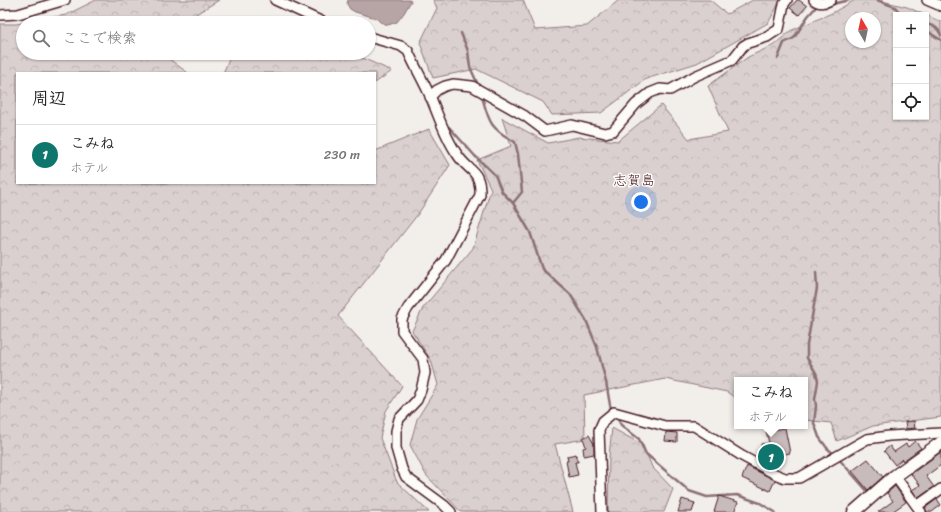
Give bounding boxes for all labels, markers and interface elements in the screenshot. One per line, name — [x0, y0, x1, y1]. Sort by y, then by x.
north arrow — [845, 12, 881, 48]
map controls — [893, 12, 929, 120]
button: + — [893, 12, 929, 48]
search box — [16, 16, 376, 60]
text: ここで検索 — [62, 25, 137, 51]
icon: search — [30, 27, 52, 49]
button: − — [893, 48, 929, 84]
text: 周辺 — [32, 83, 66, 113]
button: locate — [893, 84, 929, 120]
text: こみね — [70, 130, 115, 156]
text: 1 — [42, 143, 48, 166]
text: 230 m — [324, 143, 360, 166]
text: ホテル — [70, 156, 108, 179]
district label: 志賀島 — [613, 168, 655, 193]
your location — [631, 192, 651, 212]
popup — [734, 377, 808, 429]
text: こみね — [748, 379, 794, 405]
text: ホテル — [748, 405, 787, 428]
pin: 1 — [758, 442, 784, 472]

